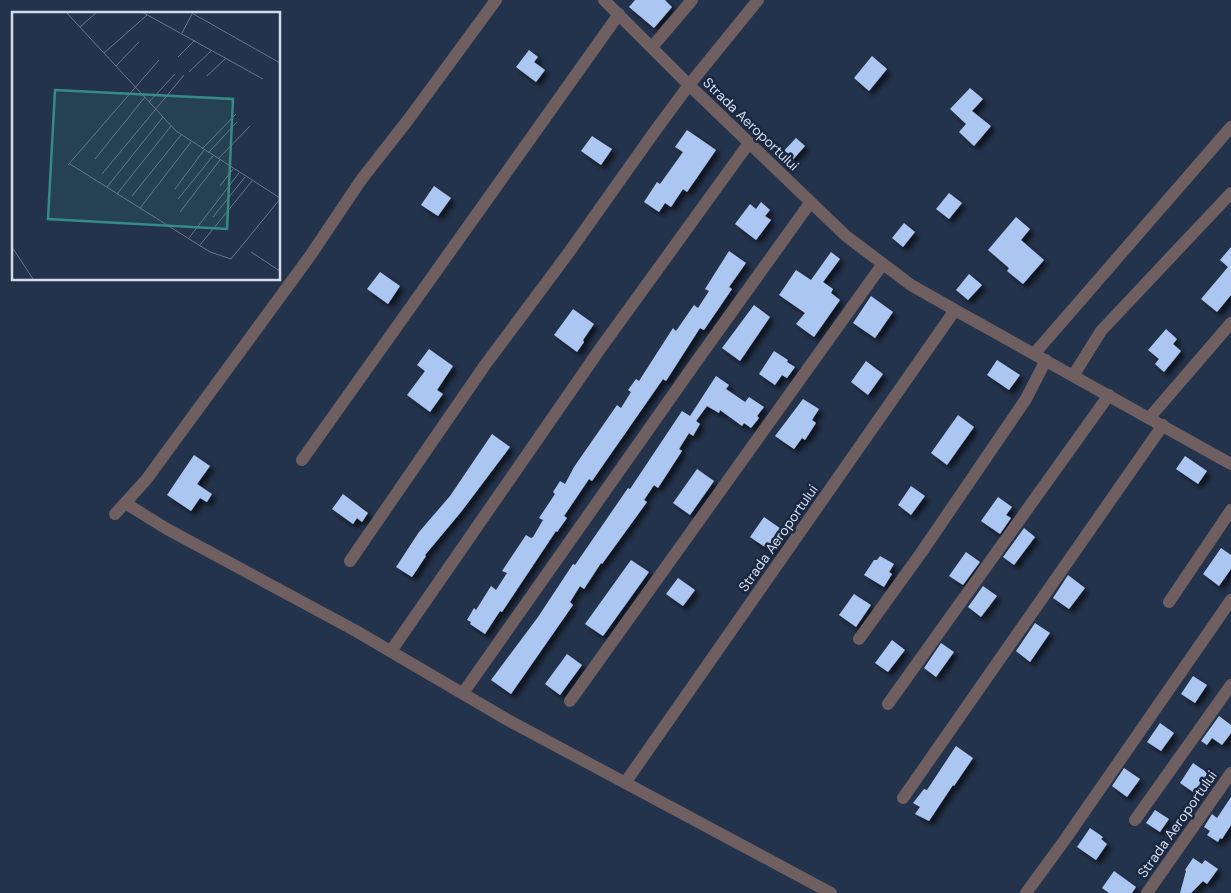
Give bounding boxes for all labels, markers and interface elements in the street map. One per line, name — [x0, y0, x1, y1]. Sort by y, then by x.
inset map — [12, 12, 280, 280]
street label: Strada Aeroportului — [699, 73, 803, 175]
street label: Strada Aeroportului — [734, 481, 822, 595]
street label: Strada Aeroportului — [1133, 767, 1221, 881]

